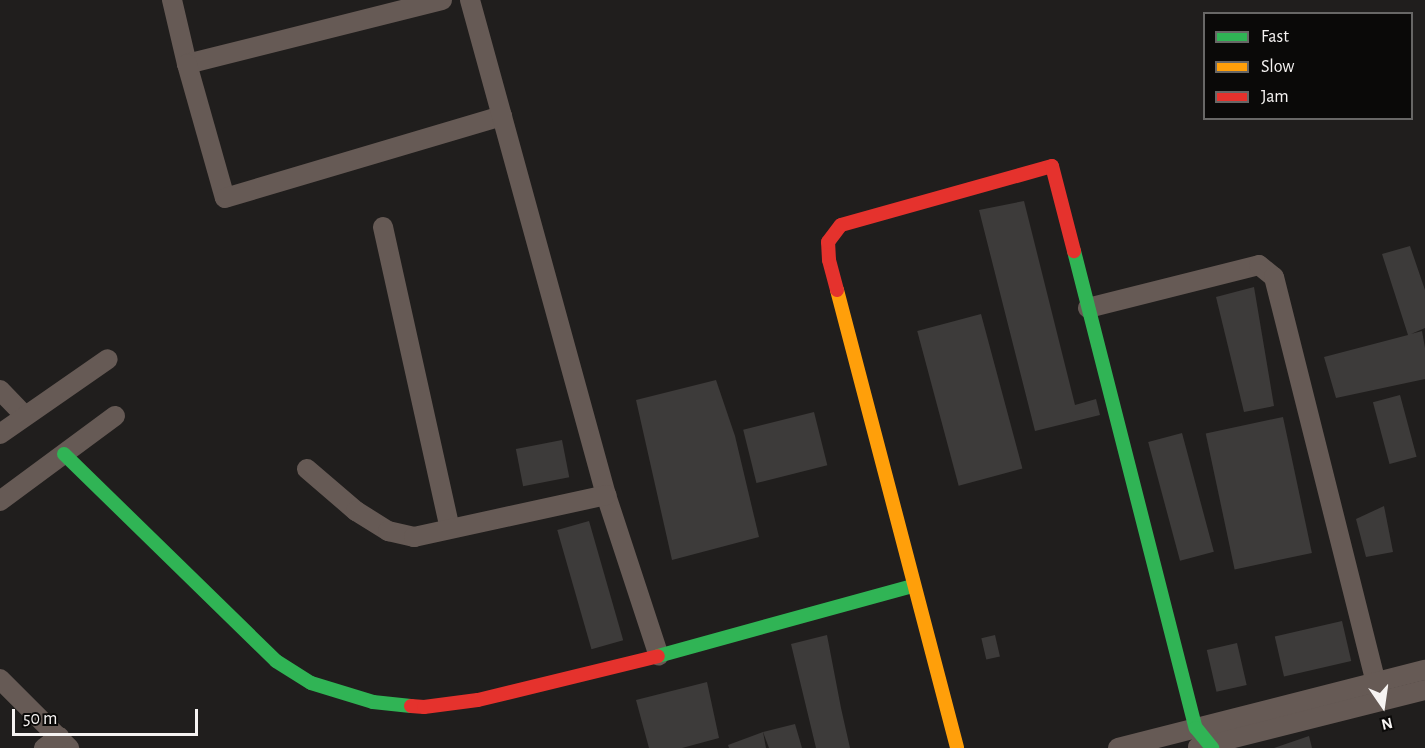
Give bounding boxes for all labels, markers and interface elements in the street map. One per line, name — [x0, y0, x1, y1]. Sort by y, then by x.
legend — [1203, 12, 1413, 120]
text: Fast — [1261, 28, 1289, 46]
text: Slow — [1261, 58, 1294, 76]
text: Jam — [1261, 88, 1289, 106]
north arrow — [1353, 676, 1413, 736]
scale bar — [15, 697, 201, 735]
text: 50 m — [23, 710, 57, 728]
text: N — [1380, 714, 1394, 733]

